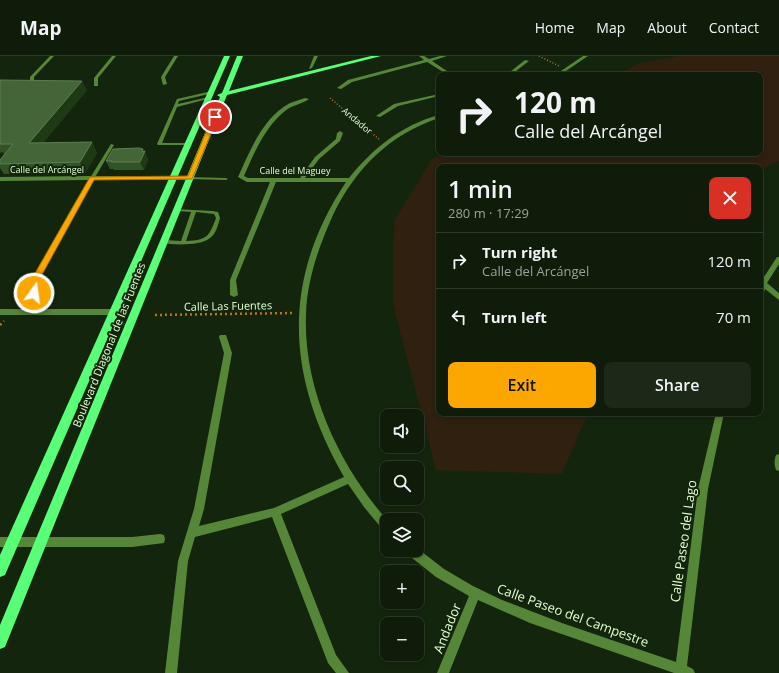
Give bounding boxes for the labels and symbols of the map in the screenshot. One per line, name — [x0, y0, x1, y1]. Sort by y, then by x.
pin — [198, 100, 232, 134]
street label: Andador — [339, 104, 376, 137]
street label: Calle del Arcángel — [10, 163, 84, 176]
street label: Calle del Maguey — [260, 164, 331, 177]
street label: Boulevard Diagonal de las Fuentes — [69, 260, 149, 429]
position arrow — [13, 272, 55, 314]
street label: Calle Las Fuentes — [184, 297, 272, 314]
street label: Calle Paseo del Lago — [666, 479, 701, 603]
street label: Calle Paseo del Campestre — [495, 579, 651, 651]
street label: Andador — [429, 600, 465, 656]

